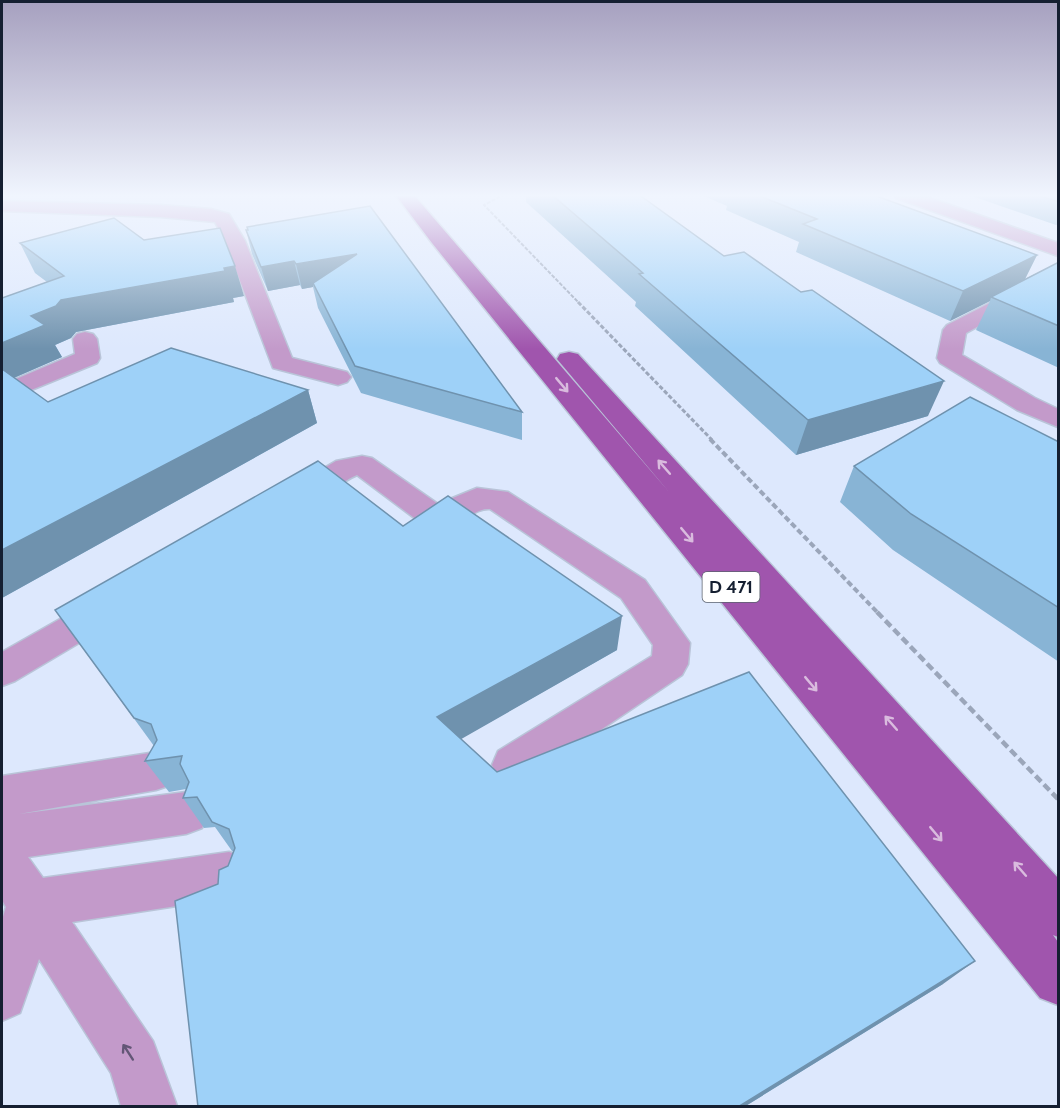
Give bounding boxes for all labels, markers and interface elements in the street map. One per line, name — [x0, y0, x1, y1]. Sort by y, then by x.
one-way arrow — [555, 377, 568, 393]
one-way arrow — [657, 460, 671, 475]
one-way arrow — [680, 526, 693, 542]
road number: D 471 — [702, 572, 760, 602]
one-way arrow — [805, 676, 818, 692]
one-way arrow — [884, 715, 897, 731]
one-way arrow — [930, 826, 943, 842]
one-way arrow — [1013, 862, 1027, 877]
one-way arrow — [122, 1044, 134, 1061]

